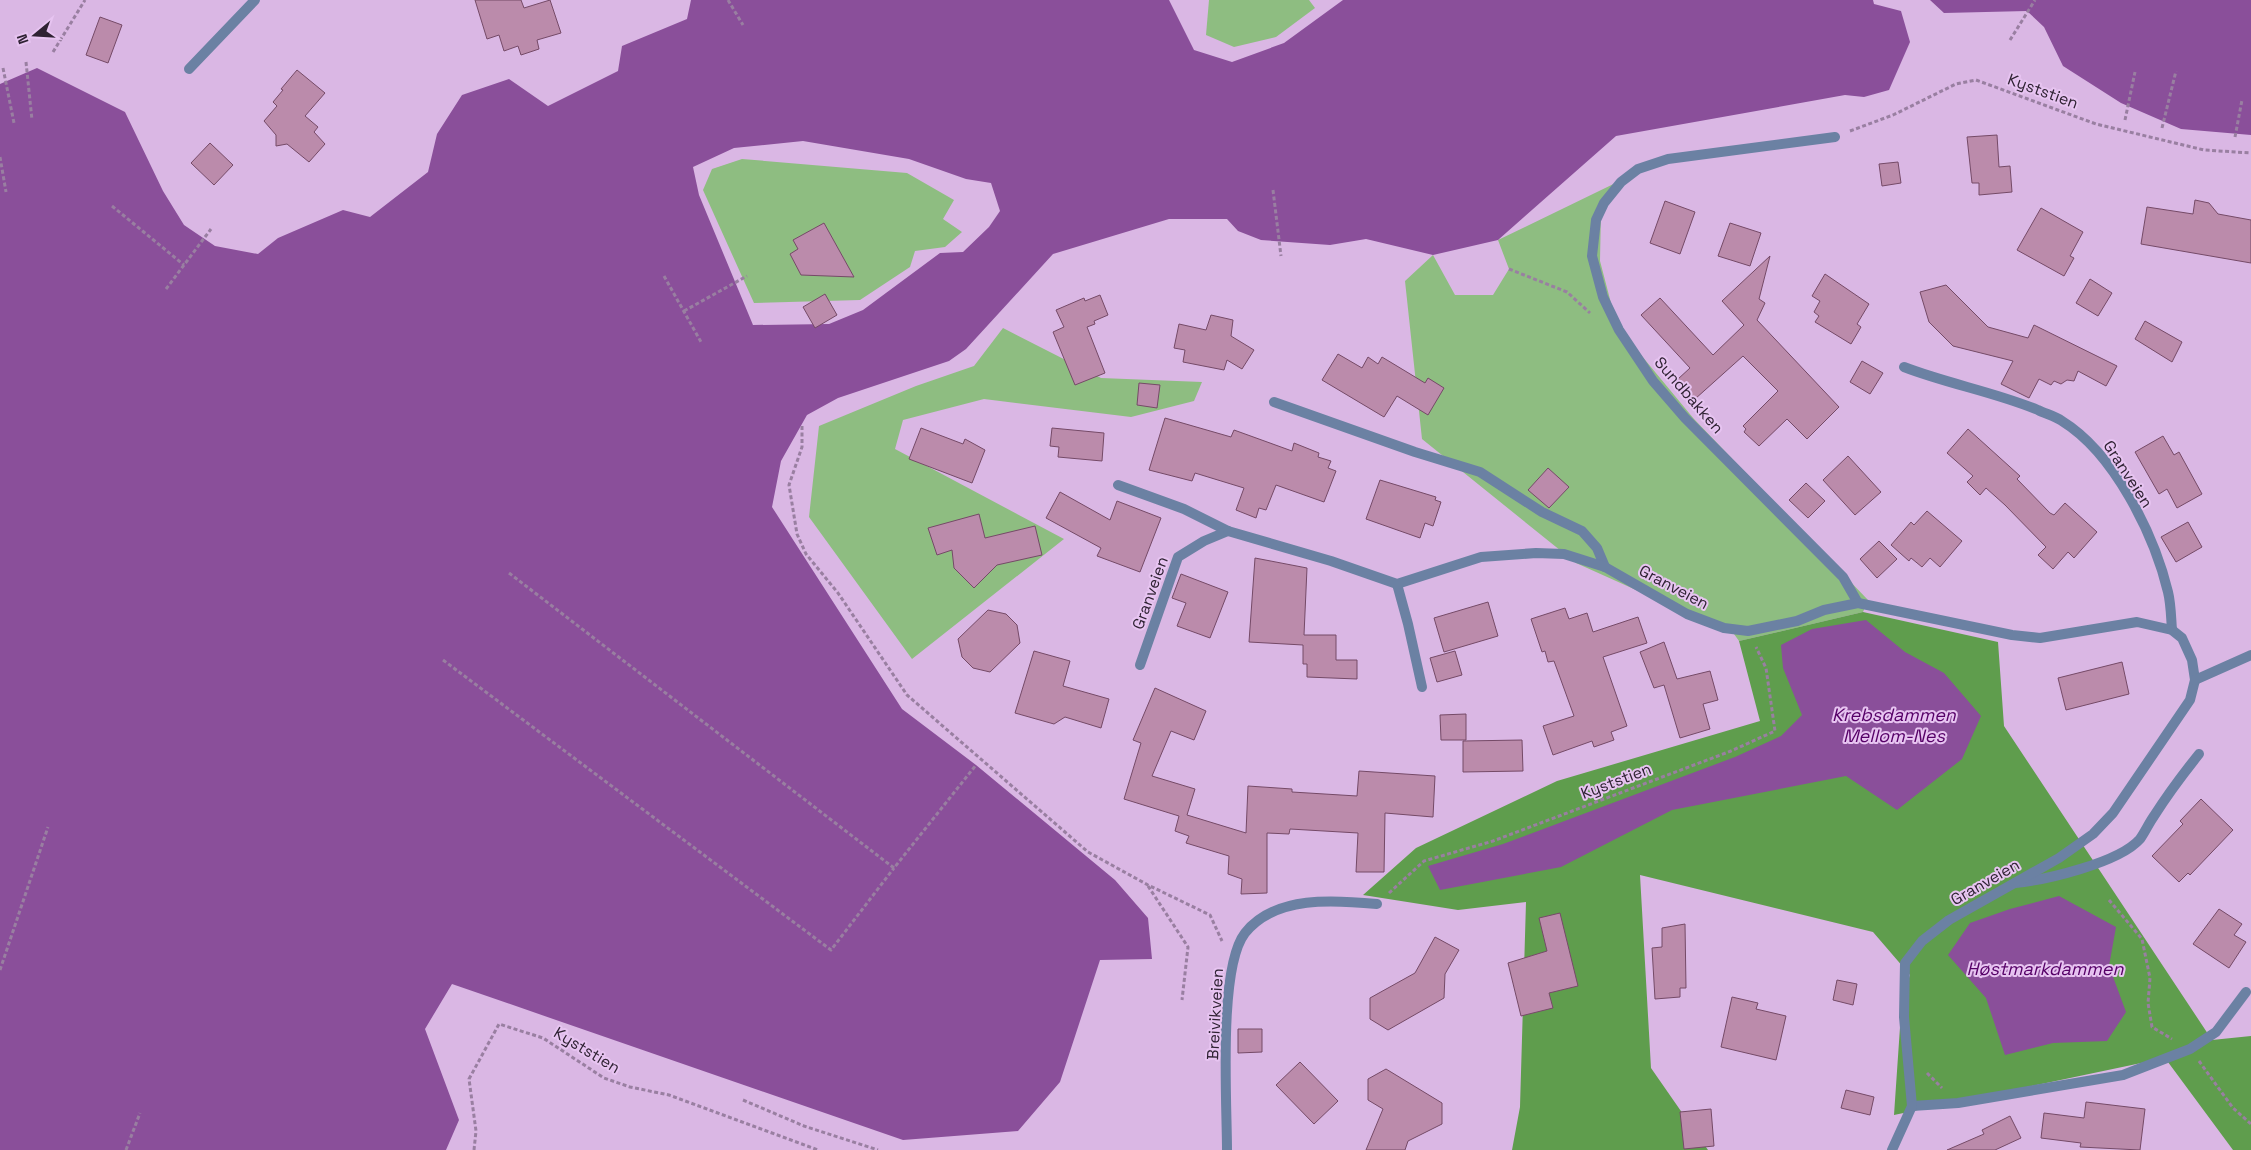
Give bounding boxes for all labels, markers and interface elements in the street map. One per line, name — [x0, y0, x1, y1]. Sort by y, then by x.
north arrow — [10, 10, 60, 60]
text: N — [13, 32, 33, 46]
street label: Kyststien — [2005, 69, 2081, 113]
street label: Sundbakken — [1650, 352, 1728, 438]
street label: Granveien — [2098, 436, 2158, 512]
street label: Granveien — [1127, 554, 1173, 632]
street label: Granveien — [1635, 560, 1713, 614]
water label: Krebsdammen Mellom-Nes — [1832, 703, 1957, 747]
street label: Kyststien — [1578, 758, 1654, 804]
street label: Granveien — [1947, 854, 2023, 910]
water label: Høstmarkdammen — [1967, 957, 2124, 980]
street label: Breivikveien — [1202, 968, 1228, 1060]
street label: Kyststien — [550, 1022, 624, 1078]

